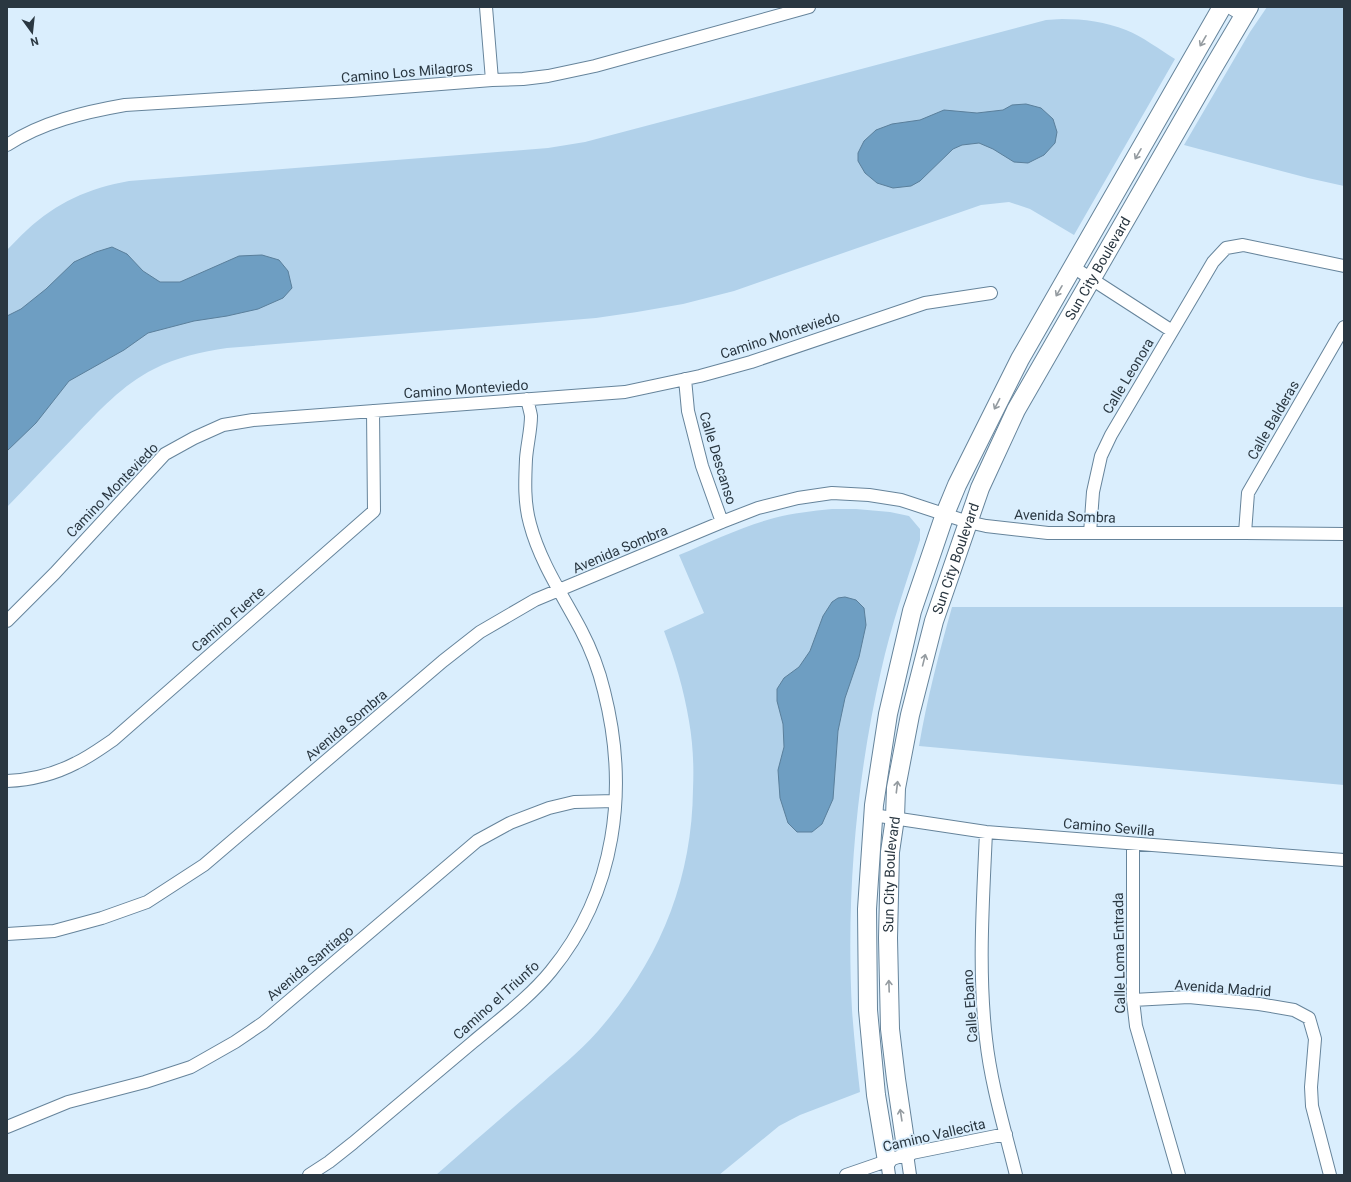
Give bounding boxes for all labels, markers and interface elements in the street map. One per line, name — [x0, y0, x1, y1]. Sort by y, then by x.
north arrow — [12, 12, 52, 52]
text: N — [29, 34, 40, 49]
one-way arrow — [1198, 35, 1206, 47]
street label: Camino Los Milagros — [340, 58, 474, 86]
one-way arrow — [1134, 148, 1142, 160]
street label: Sun City Boulevard — [1062, 214, 1134, 323]
one-way arrow — [1055, 285, 1063, 297]
street label: Camino Monteviedo — [718, 308, 842, 362]
street label: Calle Leonora — [1099, 335, 1157, 417]
street label: Camino Monteviedo — [403, 377, 529, 401]
street label: Calle Balderas — [1244, 378, 1302, 462]
one-way arrow — [993, 398, 1000, 410]
street label: Calle Descanso — [696, 410, 740, 506]
street label: Camino Monteviedo — [63, 439, 161, 540]
street label: Sun City Boulevard — [929, 501, 982, 616]
street label: Avenida Sombra — [1014, 506, 1116, 526]
street label: Avenida Sombra — [570, 522, 670, 576]
street label: Camino Fuerte — [188, 583, 268, 655]
one-way arrow — [921, 653, 928, 666]
street label: Avenida Sombra — [302, 686, 390, 764]
one-way arrow — [893, 781, 901, 794]
street label: Sun City Boulevard — [880, 815, 903, 933]
street label: Camino Sevilla — [1063, 815, 1155, 839]
street label: Calle Loma Entrada — [1110, 892, 1128, 1014]
street label: Avenida Santiago — [263, 922, 357, 1004]
street label: Camino el Triunfo — [450, 957, 542, 1043]
street label: Calle Ebano — [959, 969, 981, 1043]
street label: Avenida Madrid — [1174, 977, 1272, 999]
one-way arrow — [885, 980, 893, 993]
one-way arrow — [897, 1109, 905, 1122]
street label: Camino Vallecita — [881, 1115, 987, 1155]

